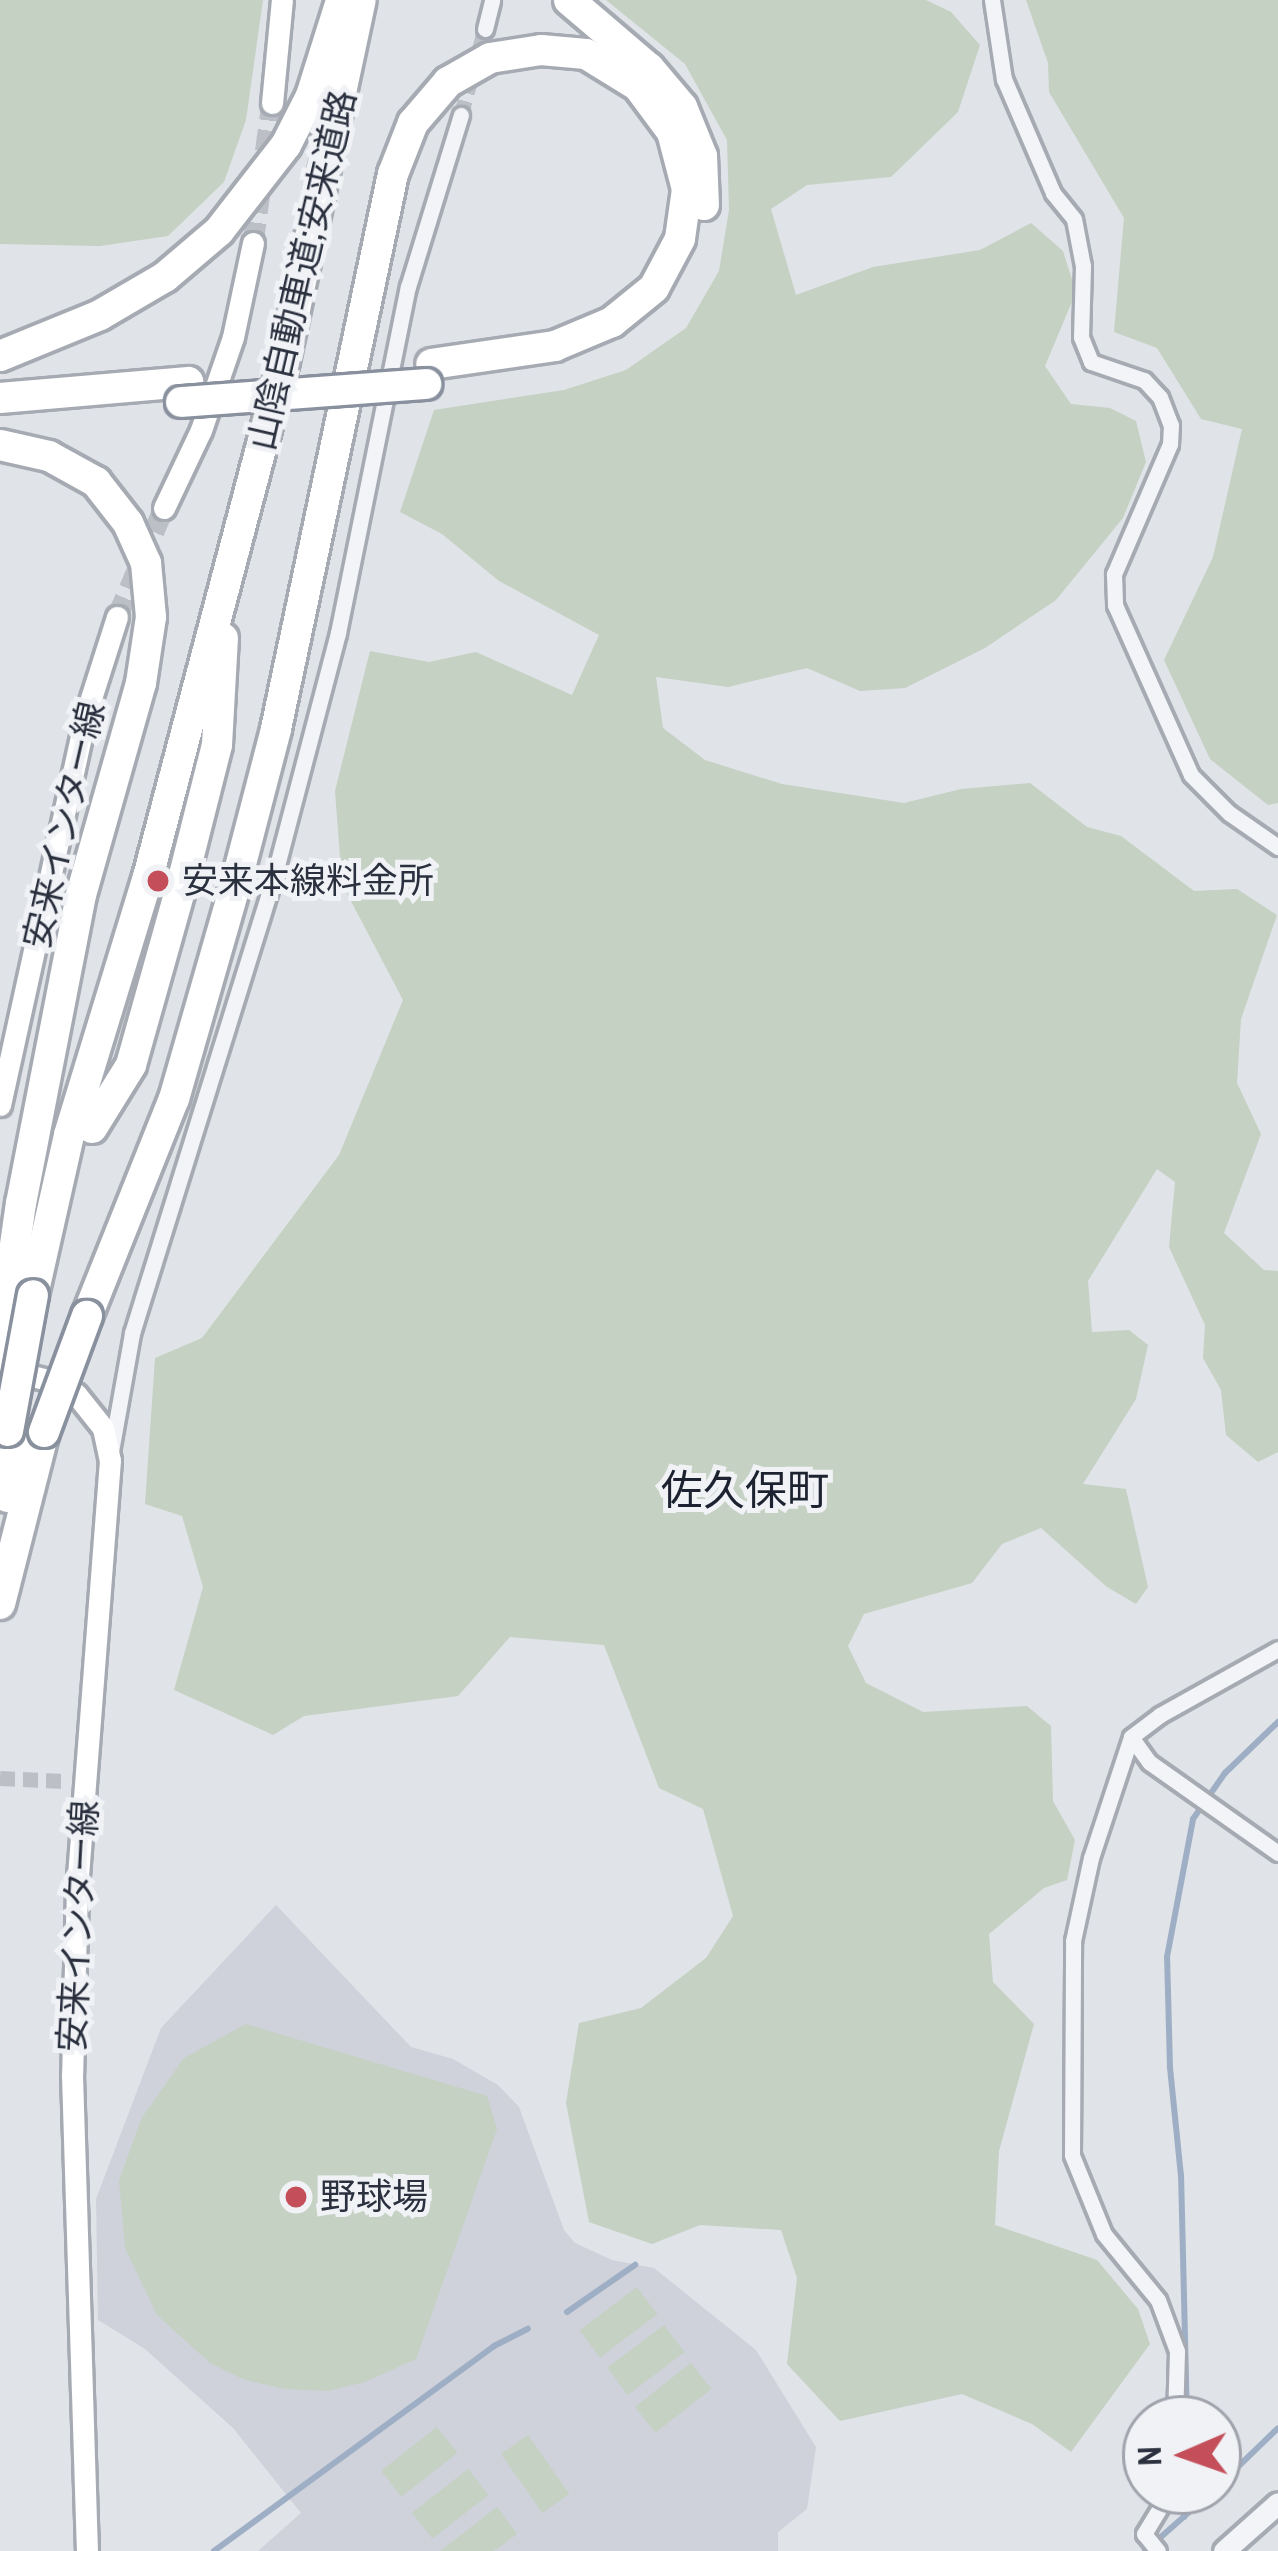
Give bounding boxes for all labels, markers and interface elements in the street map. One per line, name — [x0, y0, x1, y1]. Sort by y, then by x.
street label: 山陰自動車道;安来道路 — [240, 86, 364, 454]
street label: 安来インター線 — [15, 697, 113, 953]
place label: 安来本線料金所 — [182, 859, 434, 903]
marker: 安来本線料金所 — [145, 868, 171, 894]
district label: 佐久保町 — [661, 1465, 829, 1515]
street label: 安来インター線 — [50, 1799, 106, 2053]
place label: 野球場 — [320, 2175, 428, 2219]
marker: 野球場 — [283, 2184, 309, 2210]
north arrow — [1122, 2395, 1242, 2515]
text: N — [1127, 2446, 1171, 2467]

